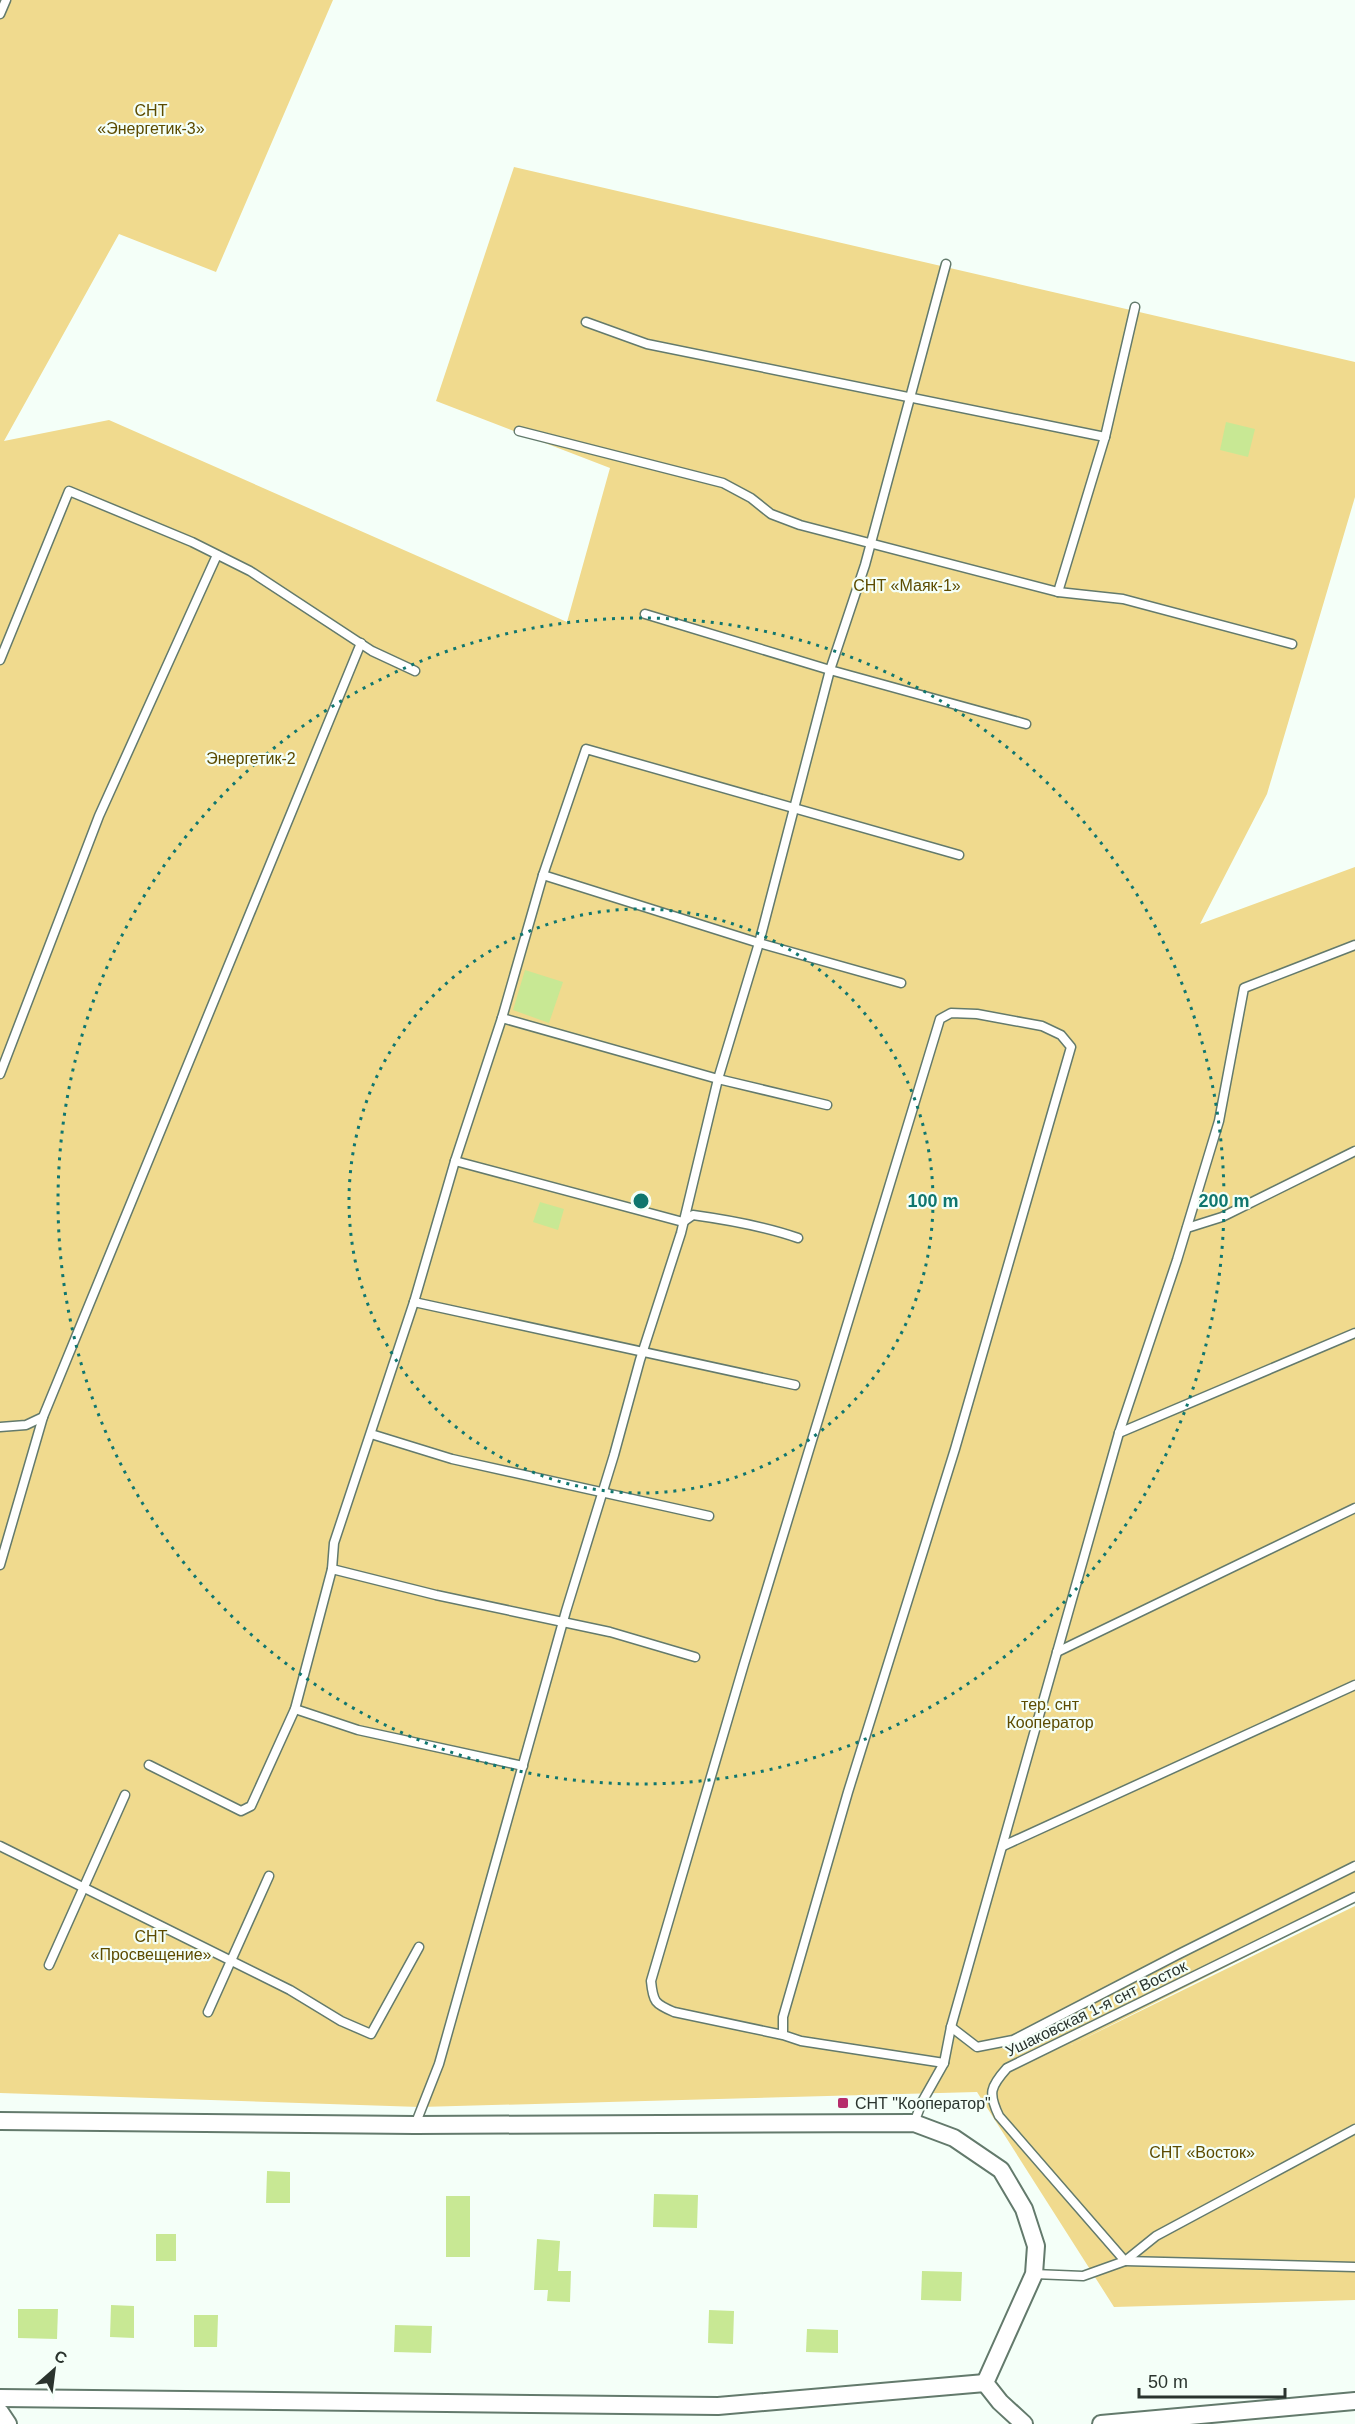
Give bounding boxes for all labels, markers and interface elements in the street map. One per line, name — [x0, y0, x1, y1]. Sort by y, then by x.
park label: СНТ «Энергетик-3» — [97, 102, 205, 137]
park label: СНТ «Маяк-1» — [853, 577, 961, 594]
park label: Энергетик-2 — [206, 750, 296, 767]
centre of rings — [631, 1191, 651, 1211]
text: 100 m — [907, 1191, 959, 1211]
text: 200 m — [1198, 1191, 1250, 1211]
park label: тер. снт Кооператор — [1006, 1696, 1094, 1731]
park label: СНТ «Просвещение» — [91, 1928, 212, 1963]
street label: Ушаковская 1-я снт Восток — [1003, 1957, 1190, 2060]
place label: СНТ "Кооператор" — [855, 2095, 991, 2112]
marker: СНТ "Кооператор" — [836, 2096, 850, 2110]
park label: СНТ «Восток» — [1149, 2144, 1255, 2161]
north arrow — [24, 2340, 84, 2400]
text: С — [52, 2347, 70, 2368]
scale bar — [1139, 2361, 1284, 2399]
text: 50 m — [1148, 2372, 1188, 2392]

